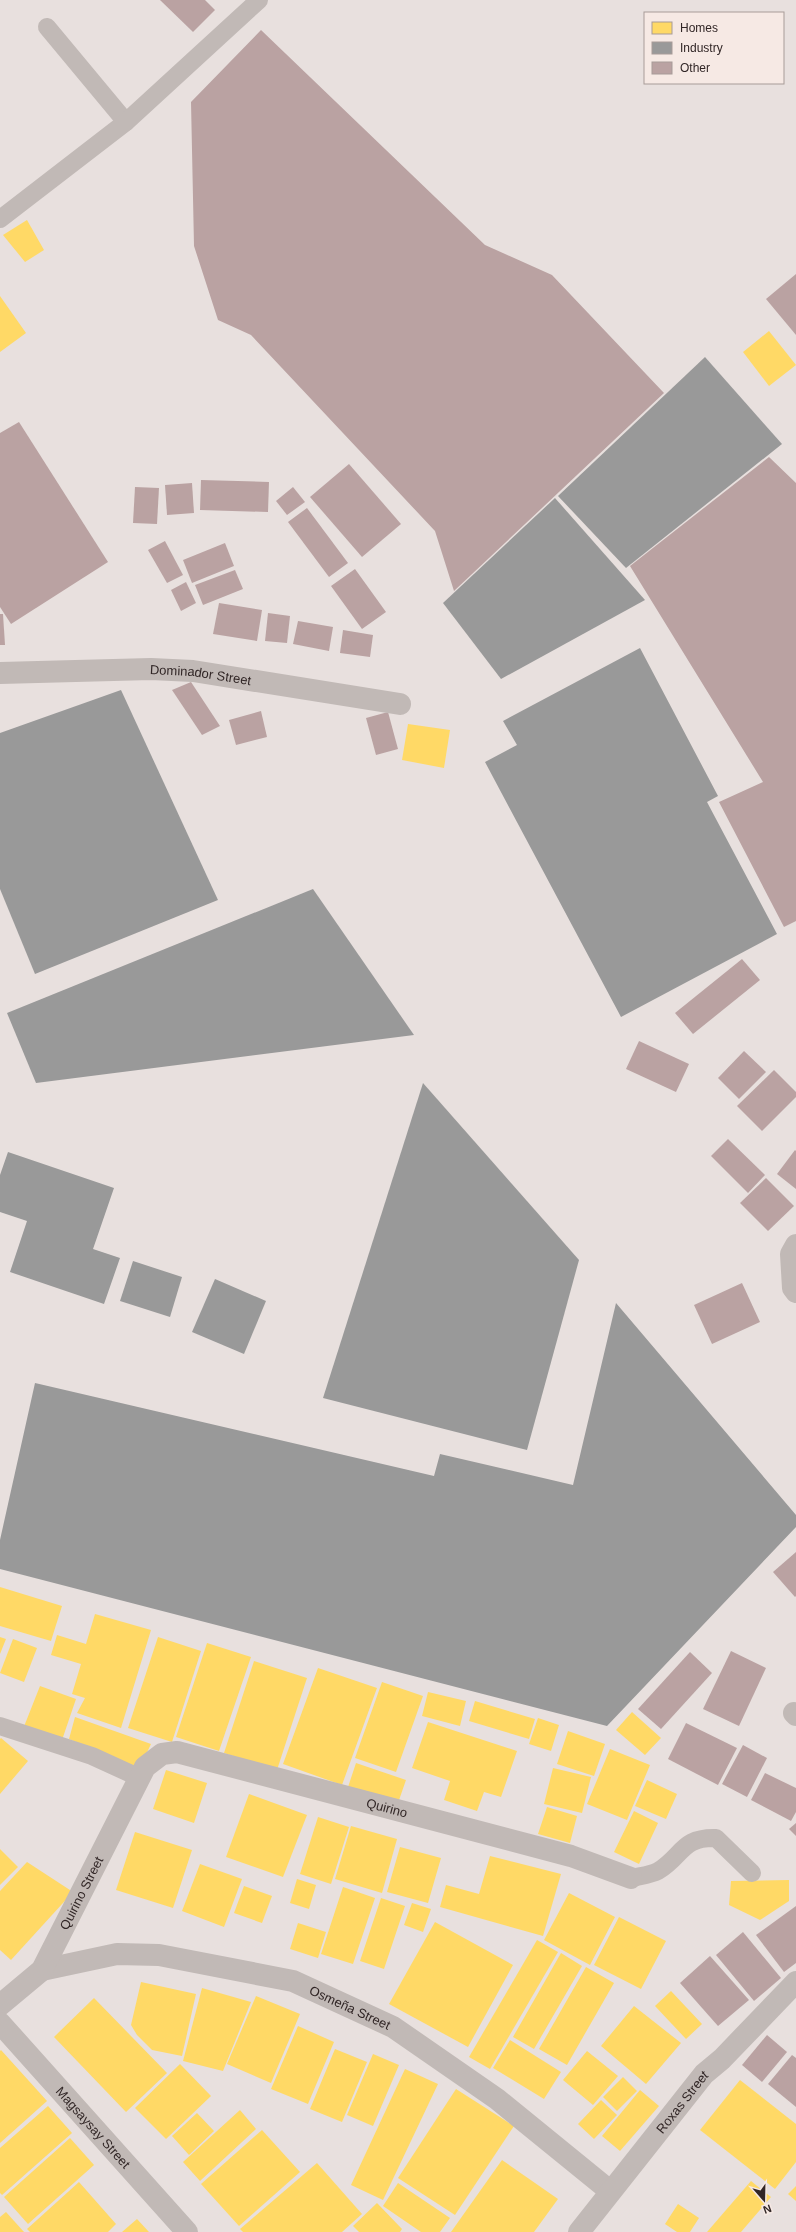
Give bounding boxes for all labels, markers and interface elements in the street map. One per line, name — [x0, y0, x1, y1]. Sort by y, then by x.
legend — [644, 12, 784, 84]
text: Homes — [680, 21, 718, 35]
text: Industry — [680, 41, 723, 55]
text: Other — [680, 61, 710, 75]
street label: Dominador Street — [150, 661, 253, 688]
street label: Quirino — [365, 1795, 409, 1820]
street label: Quirino Street — [56, 1853, 106, 1932]
street label: Osmeña Street — [307, 1982, 393, 2033]
street label: Roxas Street — [653, 2067, 711, 2136]
street label: Magsaysay Street — [53, 2084, 134, 2171]
north arrow — [744, 2180, 784, 2220]
text: N — [762, 2202, 773, 2216]

